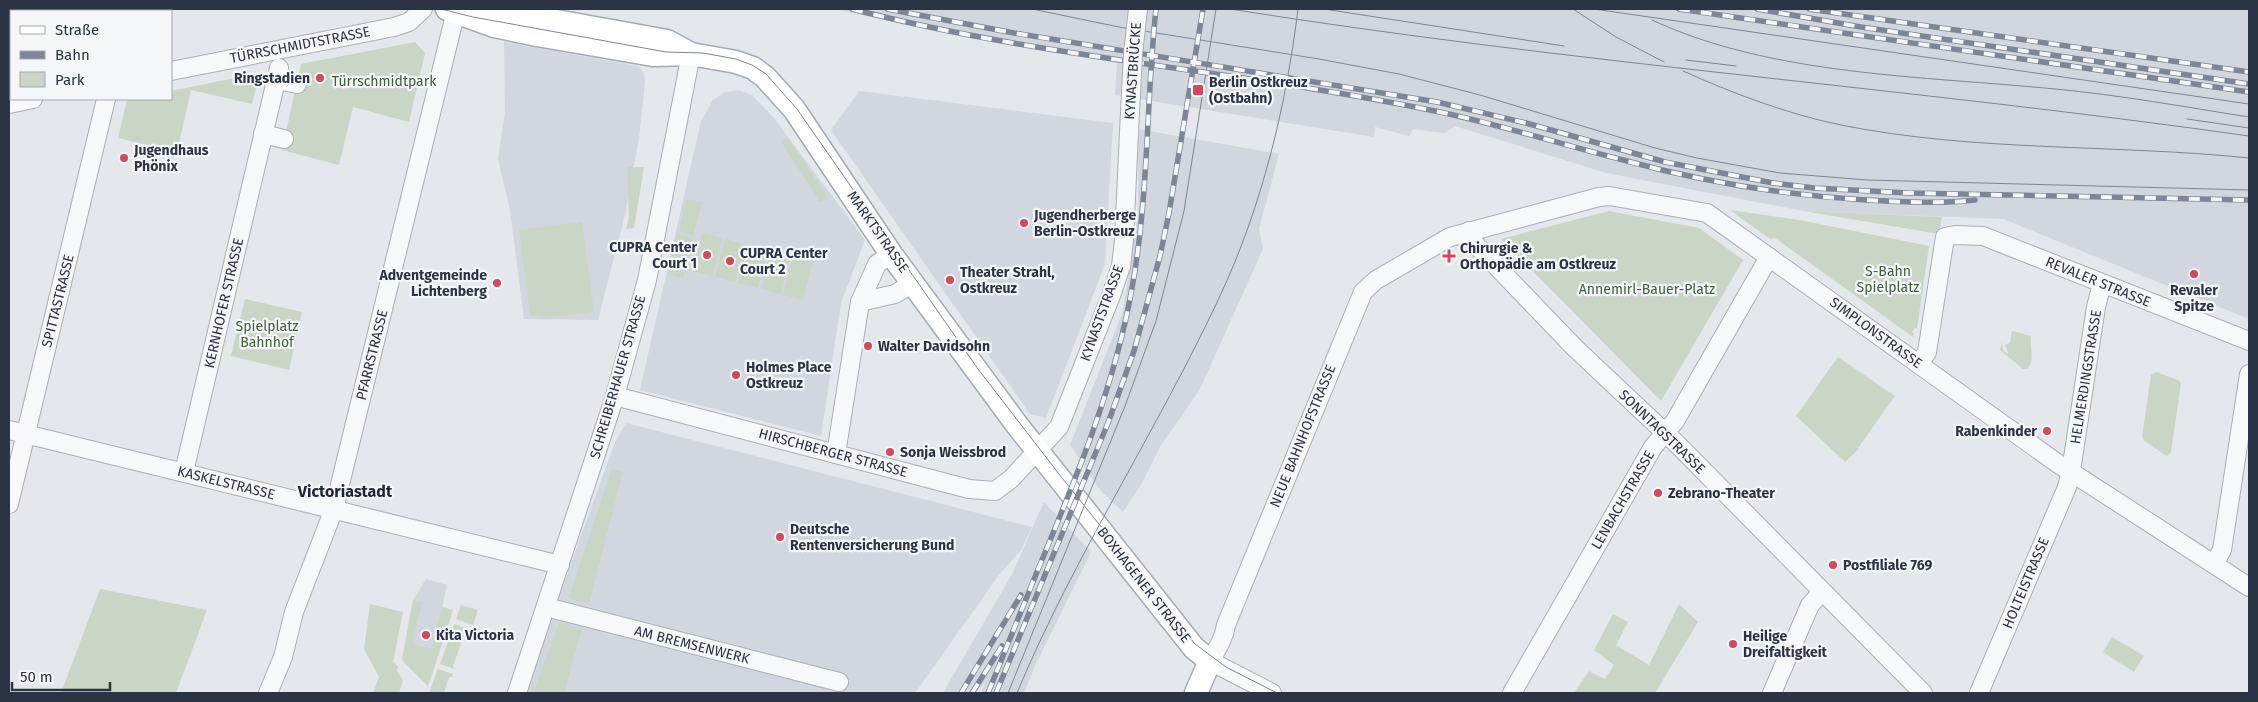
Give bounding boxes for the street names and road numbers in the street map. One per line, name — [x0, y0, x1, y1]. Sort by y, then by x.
street label: TÜRRSCHMIDTSTRASSE — [228, 22, 372, 67]
street label: KYNASTBRÜCKE — [1120, 22, 1145, 120]
street label: MARKTSTRASSE — [843, 188, 913, 276]
street label: KERNHOFER STRASSE — [201, 236, 247, 370]
street label: SPITTASTRASSE — [38, 253, 78, 349]
street label: REVALER STRASSE — [2043, 253, 2153, 311]
street label: KYNASTSTRASSE — [1077, 262, 1127, 364]
street label: SCHREIBERHAUER STRASSE — [586, 293, 650, 461]
street label: SIMPLONSTRASSE — [1827, 294, 1925, 372]
street label: PFARRSTRASSE — [353, 308, 391, 402]
street label: HELMERDINGSTRASSE — [2067, 309, 2105, 445]
street label: NEUE BAHNHOFSTRASSE — [1267, 362, 1339, 510]
street label: SONNTAGSTRASSE — [1615, 387, 1709, 477]
street label: HIRSCHBERGER STRASSE — [757, 425, 909, 481]
street label: LENBACHSTRASSE — [1588, 448, 1658, 552]
street label: KASKELSTRASSE — [175, 463, 277, 503]
street label: BOXHAGENER STRASSE — [1094, 524, 1194, 646]
street label: HOLTEISTRASSE — [1999, 535, 2053, 631]
street label: AM BREMSENWERK — [633, 622, 752, 668]

